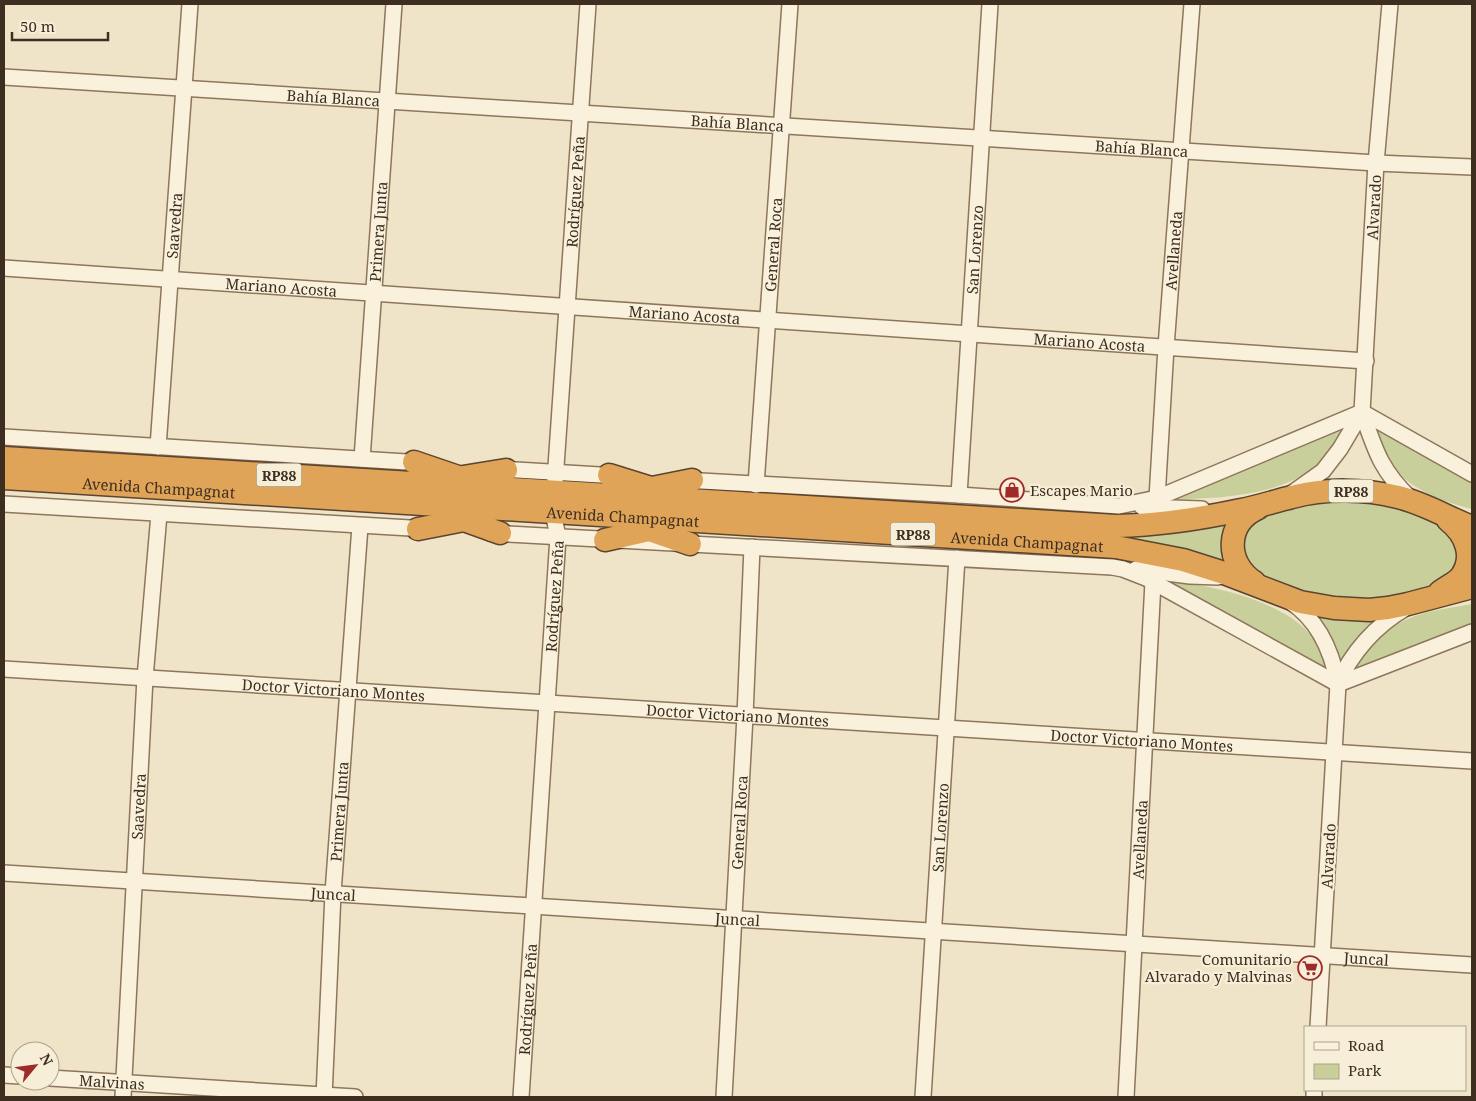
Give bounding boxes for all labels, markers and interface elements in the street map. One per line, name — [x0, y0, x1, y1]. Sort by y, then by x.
scale bar — [12, 10, 109, 42]
text: 50 m — [20, 16, 55, 36]
street label: Bahía Blanca — [286, 85, 381, 111]
street label: Bahía Blanca — [690, 110, 785, 136]
street label: Rodríguez Peña — [561, 135, 589, 248]
street label: Bahía Blanca — [1095, 135, 1189, 161]
street label: Alvarado — [1362, 174, 1385, 240]
street label: Primera Junta — [364, 181, 392, 282]
street label: Saavedra — [162, 192, 186, 259]
street label: General Roca — [760, 197, 786, 292]
street label: San Lorenzo — [962, 204, 987, 295]
street label: Avellaneda — [1160, 210, 1186, 291]
street label: Mariano Acosta — [225, 273, 338, 301]
street label: Mariano Acosta — [628, 301, 741, 328]
street label: Mariano Acosta — [1033, 328, 1146, 356]
road number: RP88 — [256, 464, 302, 486]
street label: Avenida Champagnat — [82, 473, 236, 502]
shop icon: Escapes Mario — [999, 477, 1025, 503]
place label: Escapes Mario — [1030, 480, 1133, 500]
road number: RP88 — [1328, 480, 1374, 502]
street label: Avenida Champagnat — [546, 502, 700, 531]
road number: RP88 — [890, 522, 936, 546]
street label: Avenida Champagnat — [950, 527, 1104, 556]
street label: Rodríguez Peña — [540, 540, 568, 653]
street label: Doctor Victoriano Montes — [241, 674, 426, 705]
street label: Doctor Victoriano Montes — [645, 699, 830, 731]
street label: Doctor Victoriano Montes — [1050, 725, 1234, 756]
street label: Primera Junta — [325, 761, 353, 862]
street label: Saavedra — [127, 773, 150, 840]
street label: General Roca — [727, 775, 752, 870]
street label: San Lorenzo — [927, 782, 953, 873]
street label: Avellaneda — [1127, 799, 1152, 880]
street label: Alvarado — [1316, 823, 1340, 889]
street label: Juncal — [309, 882, 357, 905]
street label: Juncal — [713, 908, 761, 930]
street label: Rodríguez Peña — [514, 943, 541, 1056]
street label: Juncal — [1342, 947, 1390, 970]
place label: Comunitario Alvarado y Malvinas — [1145, 949, 1292, 986]
supermarket icon: Comunitario Alvarado y Malvinas — [1297, 955, 1323, 981]
legend — [1304, 1026, 1466, 1091]
text: Road — [1348, 1035, 1384, 1055]
north arrow — [10, 1041, 60, 1091]
text: N — [36, 1050, 58, 1069]
text: Park — [1348, 1060, 1382, 1080]
street label: Malvinas — [79, 1070, 145, 1094]

